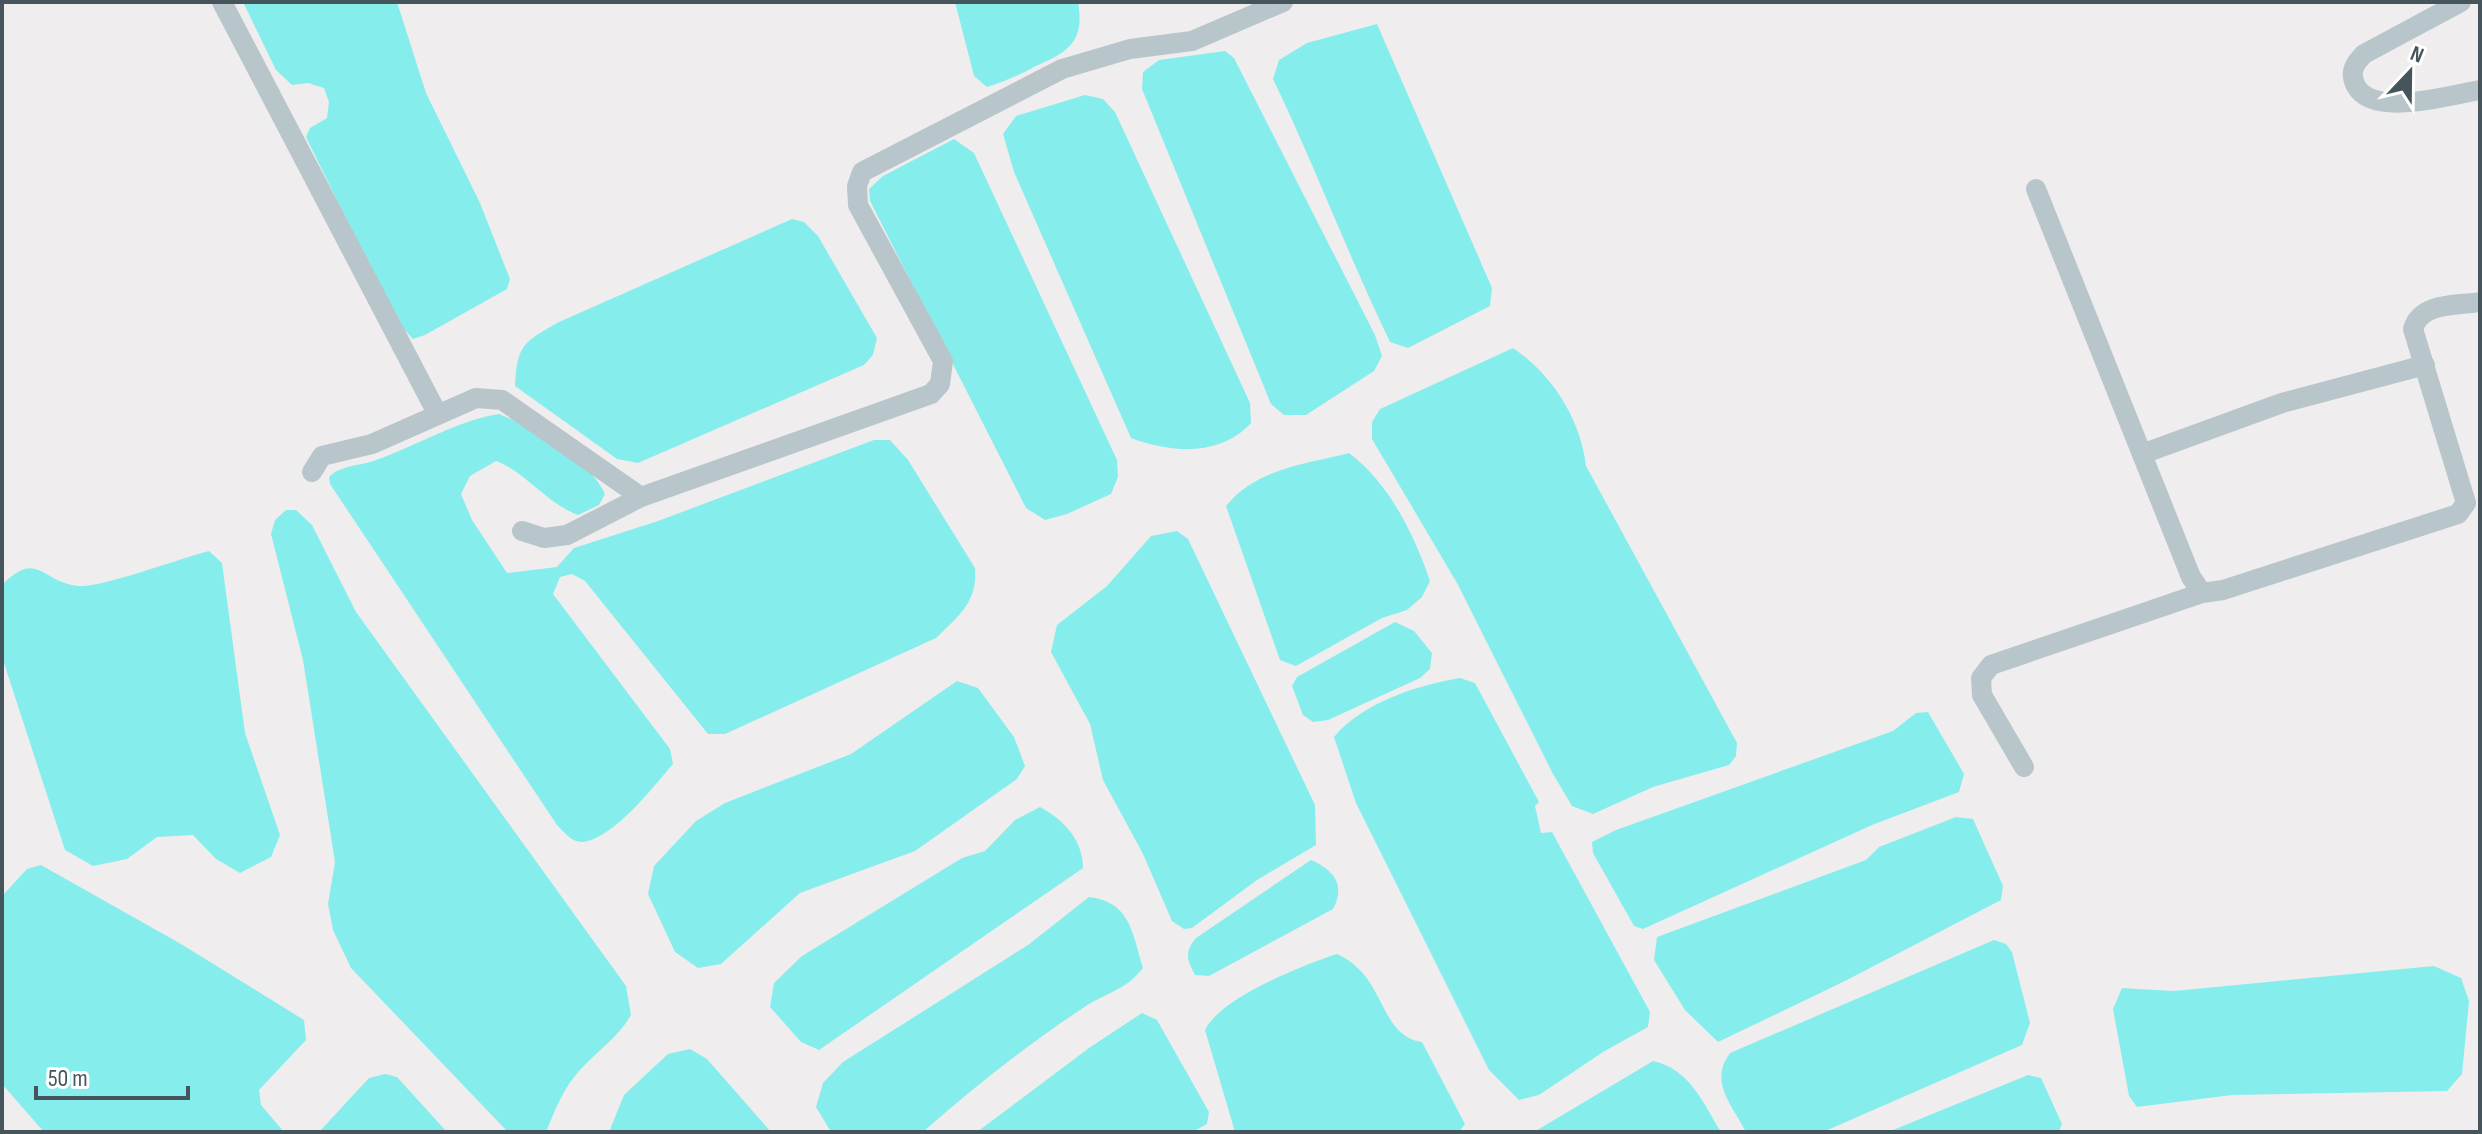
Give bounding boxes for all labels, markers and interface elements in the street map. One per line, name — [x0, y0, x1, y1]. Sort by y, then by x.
north arrow — [2370, 32, 2450, 112]
text: N — [2406, 40, 2427, 70]
scale bar — [36, 1050, 188, 1100]
text: 50 m — [48, 1064, 88, 1093]

